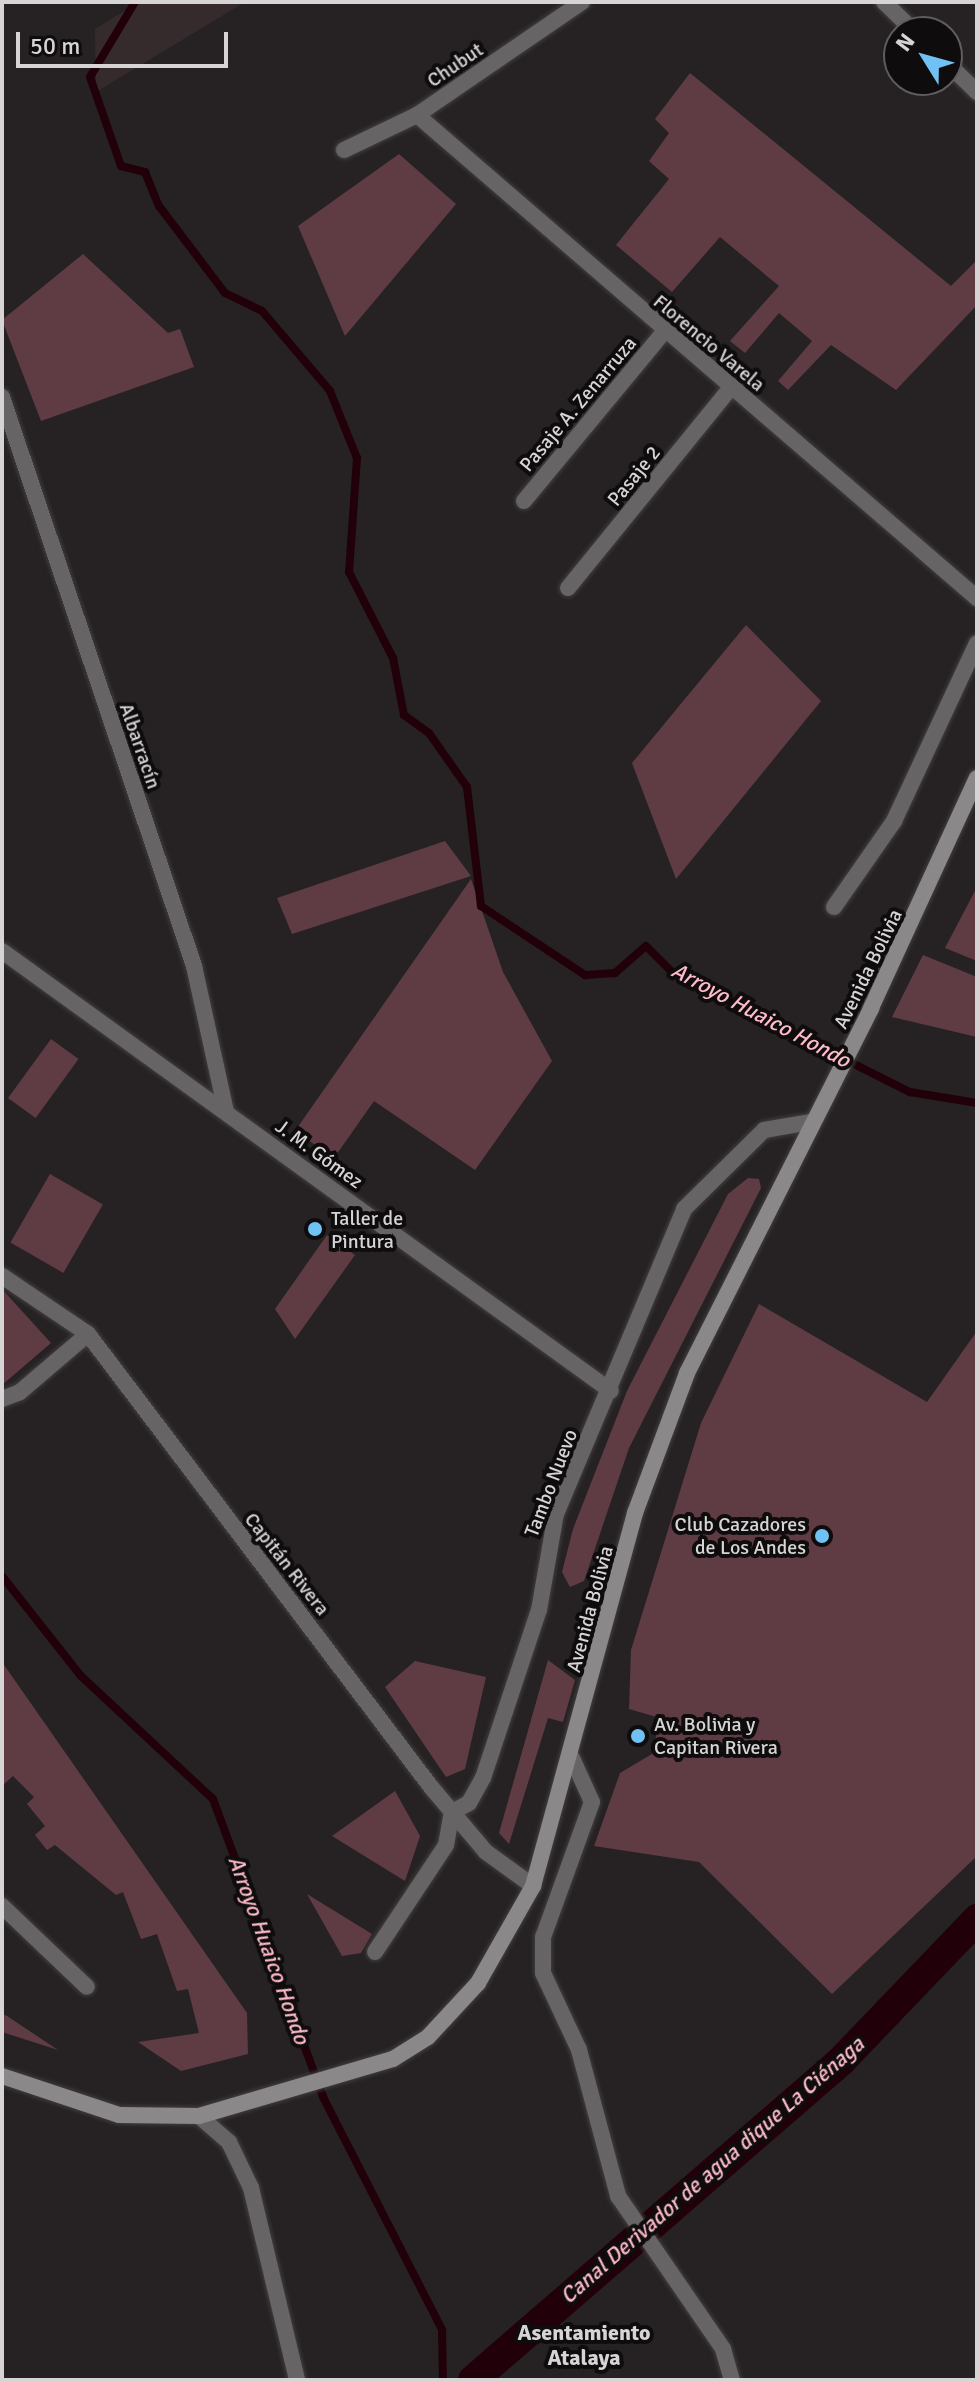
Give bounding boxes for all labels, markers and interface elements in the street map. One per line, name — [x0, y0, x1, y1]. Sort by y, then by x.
scale bar — [20, 16, 232, 66]
north arrow — [883, 16, 963, 96]
text: N — [890, 28, 920, 57]
text: 50 m — [30, 31, 80, 61]
street label: Chubut — [422, 38, 488, 92]
street label: Florencio Varela — [648, 289, 770, 397]
street label: Pasaje A. Zenarruza — [514, 332, 642, 476]
street label: Pasaje 2 — [602, 441, 666, 511]
street label: Albarracín — [114, 700, 166, 792]
street label: Avenida Bolivia — [829, 905, 907, 1033]
water label: Arroyo Huaico Hondo — [667, 957, 855, 1073]
street label: J. M. Gómez — [271, 1114, 367, 1194]
place label: Taller de Pintura — [331, 1206, 403, 1253]
marker: Taller de Pintura — [306, 1220, 324, 1238]
street label: Tambo Nuevo — [519, 1426, 583, 1540]
street label: Capitán Rivera — [239, 1508, 335, 1620]
place label: Club Cazadores de Los Andes — [675, 1512, 806, 1559]
marker: Club Cazadores de Los Andes — [813, 1527, 831, 1545]
street label: Avenida Bolivia — [562, 1543, 618, 1675]
place label: Av. Bolivia y Capitan Rivera — [654, 1712, 778, 1759]
marker: Av. Bolivia y Capitan Rivera — [629, 1727, 647, 1745]
water label: Arroyo Huaico Hondo — [223, 1852, 315, 2048]
water label: Canal Derivador de agua dique La Ciénaga — [555, 2031, 869, 2309]
district label: Asentamiento Atalaya — [517, 2319, 651, 2370]

